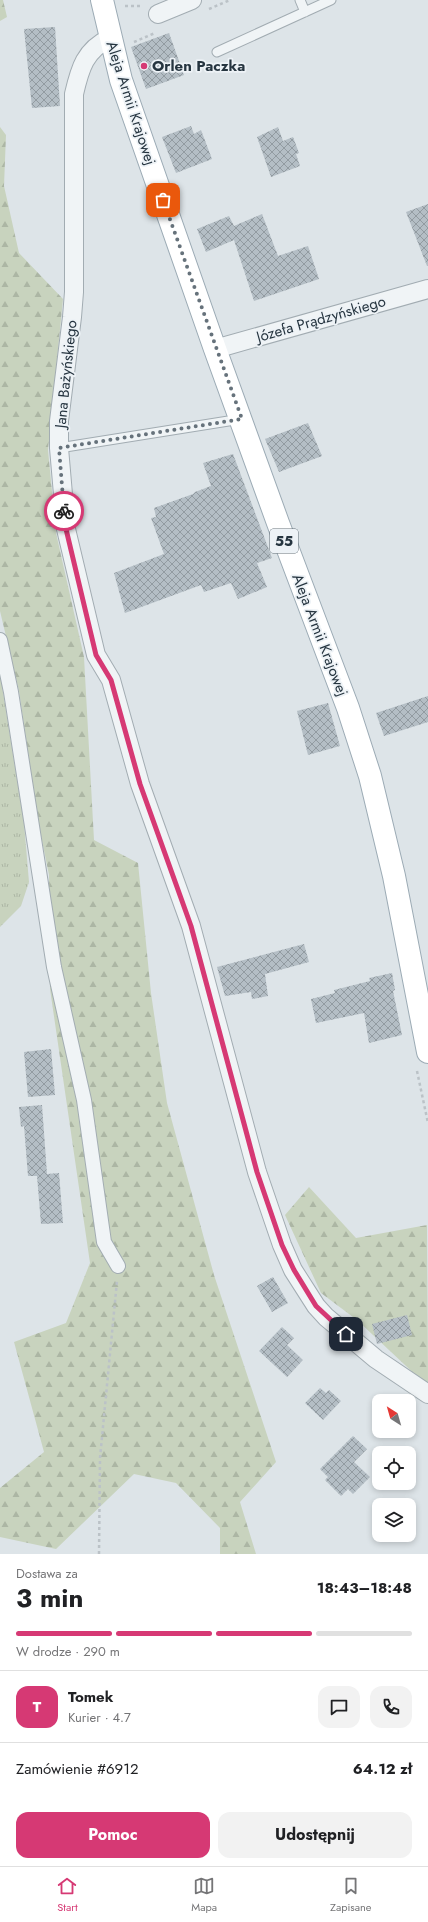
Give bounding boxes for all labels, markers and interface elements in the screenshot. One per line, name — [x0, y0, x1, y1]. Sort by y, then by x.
street label: Aleja Armii Krajowej — [101, 38, 161, 168]
place label: Orlen Paczka — [152, 55, 245, 77]
marker: Orlen Paczka — [139, 61, 149, 71]
pin — [146, 183, 180, 217]
icon: bag — [152, 189, 174, 211]
street label: Józefa Prądzyńskiego — [252, 290, 388, 349]
street label: Jana Bażyńskiego — [49, 319, 83, 431]
courier — [44, 491, 84, 531]
icon: bike — [53, 500, 75, 522]
road number: 55 — [270, 529, 298, 553]
street label: Aleja Armii Krajowej — [287, 571, 353, 699]
pin — [329, 1317, 363, 1351]
icon: home — [335, 1323, 357, 1345]
north arrow — [372, 1394, 416, 1438]
map controls — [372, 1394, 416, 1542]
button: locate — [372, 1446, 416, 1490]
button: layers — [372, 1498, 416, 1542]
text: Dostawa za — [16, 1564, 78, 1583]
text: 18:43–18:48 — [317, 1577, 412, 1599]
text: 3 min — [16, 1579, 83, 1617]
text: W drodze · 290 m — [16, 1642, 120, 1661]
text: Tomek — [68, 1686, 113, 1708]
button: chat — [318, 1686, 360, 1728]
button: phone — [370, 1686, 412, 1728]
text: T — [33, 1696, 41, 1718]
text: Kurier · 4.7 — [68, 1708, 131, 1727]
text: Zamówienie #6912 — [16, 1758, 139, 1780]
text: 64.12 zł — [353, 1758, 412, 1780]
button: Pomoc — [16, 1812, 210, 1858]
button: Udostępnij — [218, 1812, 412, 1858]
tab: Start — [56, 1875, 78, 1915]
tab: Mapa — [191, 1875, 217, 1915]
tab: Zapisane — [330, 1875, 372, 1915]

